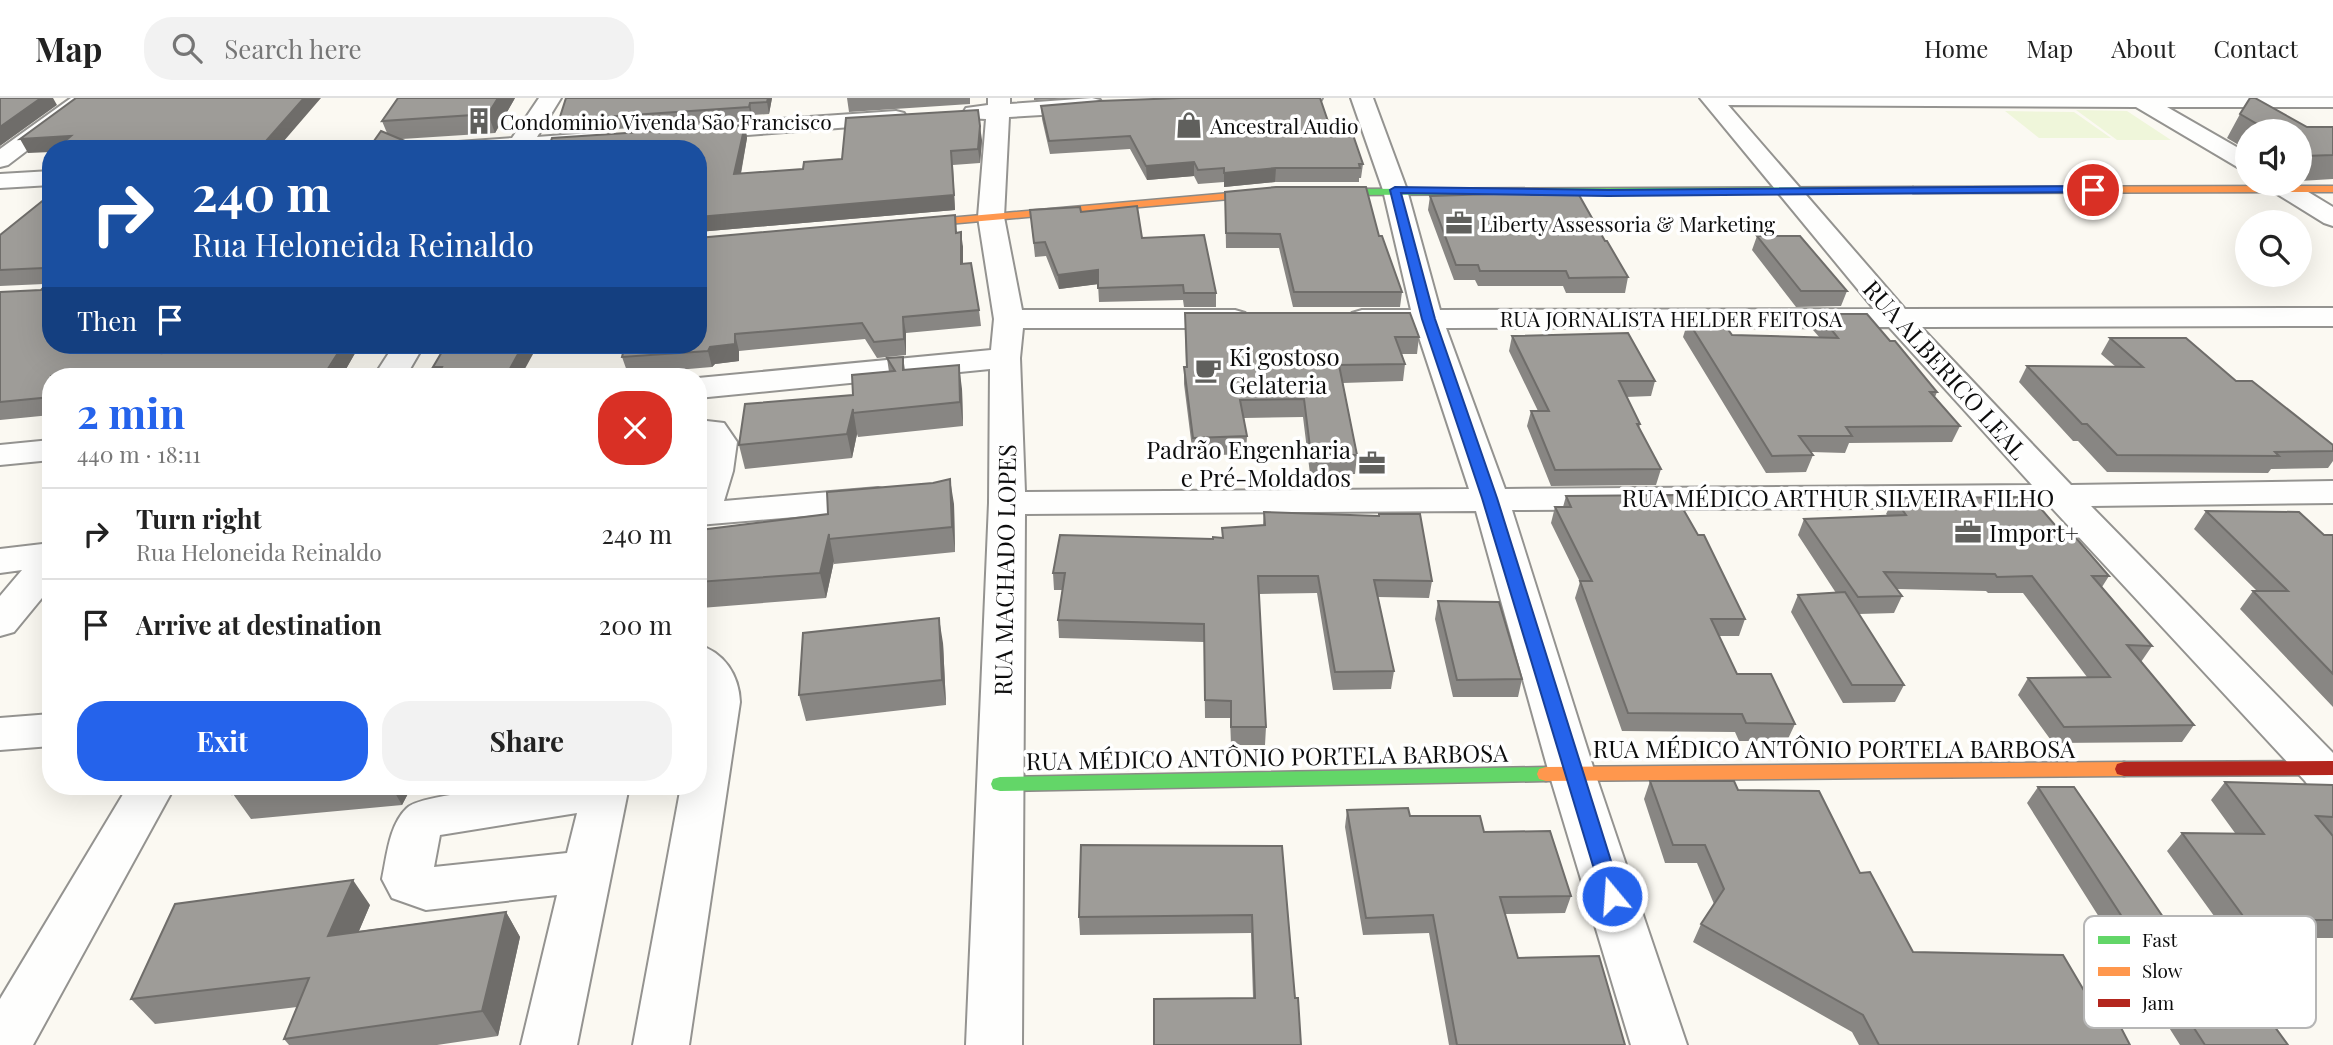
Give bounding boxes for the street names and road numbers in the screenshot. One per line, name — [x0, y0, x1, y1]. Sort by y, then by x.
street label: RUA ALBERICO LEAL — [1857, 273, 2035, 465]
street label: RUA JORNALISTA HELDER FEITOSA — [1500, 304, 1843, 332]
street label: RUA MACHADO LOPES — [986, 444, 1022, 696]
street label: RUA MÉDICO ARTHUR SILVEIRA FILHO — [1622, 481, 2054, 513]
street label: RUA MÉDICO ANTÔNIO PORTELA BARBOSA — [1593, 732, 2076, 764]
street label: RUA MÉDICO ANTÔNIO PORTELA BARBOSA — [1026, 736, 1509, 776]

